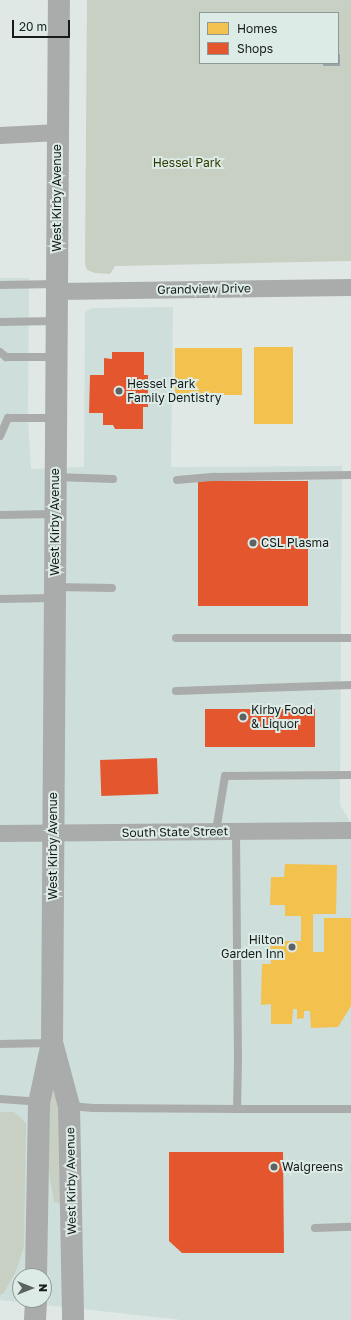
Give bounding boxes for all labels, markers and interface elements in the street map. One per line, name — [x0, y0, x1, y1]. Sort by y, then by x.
scale bar — [14, 12, 72, 38]
legend — [199, 12, 339, 64]
text: 20 m — [19, 19, 47, 34]
text: Homes — [237, 21, 277, 36]
text: Shops — [237, 41, 273, 56]
street label: West Kirby Avenue — [50, 144, 64, 252]
park label: Hessel Park — [153, 156, 221, 170]
street label: Grandview Drive — [157, 281, 251, 297]
place label: Hessel Park Family Dentistry — [127, 377, 221, 405]
marker: Hessel Park Family Dentistry — [114, 386, 124, 396]
street label: West Kirby Avenue — [48, 468, 62, 576]
place label: CSL Plasma — [261, 536, 329, 550]
marker: CSL Plasma — [248, 538, 258, 548]
place label: Kirby Food & Liquor — [251, 703, 313, 731]
marker: Kirby Food & Liquor — [238, 712, 248, 722]
street label: West Kirby Avenue — [46, 792, 60, 900]
street label: South State Street — [122, 824, 228, 840]
place label: Hilton Garden Inn — [221, 933, 284, 961]
marker: Hilton Garden Inn — [287, 942, 297, 952]
street label: West Kirby Avenue — [63, 1127, 79, 1235]
place label: Walgreens — [282, 1160, 343, 1174]
marker: Walgreens — [269, 1162, 279, 1172]
north arrow — [12, 1268, 52, 1308]
text: N — [37, 1284, 50, 1292]

